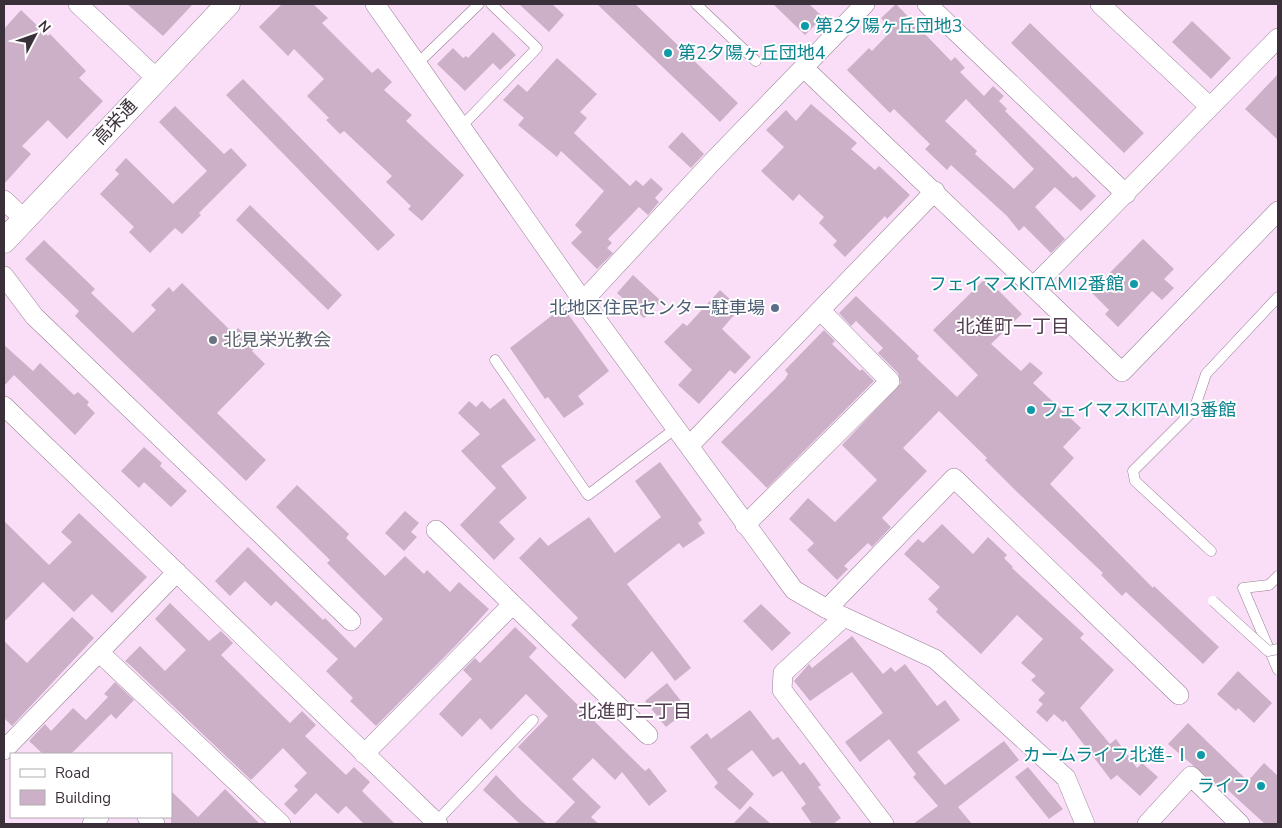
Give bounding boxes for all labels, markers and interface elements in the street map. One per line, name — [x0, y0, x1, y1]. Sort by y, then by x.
north arrow — [10, 10, 60, 60]
place label: 第2夕陽ヶ丘団地3 — [815, 14, 963, 38]
text: N — [34, 17, 55, 37]
marker: 第2夕陽ヶ丘団地3 — [799, 20, 811, 32]
place label: 第2夕陽ヶ丘団地4 — [678, 41, 826, 65]
marker: 第2夕陽ヶ丘団地4 — [662, 47, 674, 59]
street label: 高栄通 — [88, 94, 142, 150]
place label: フェイマスKITAMI2番館 — [929, 272, 1124, 296]
marker: フェイマスKITAMI2番館 — [1128, 278, 1140, 290]
place label: 北地区住民センター駐車場 — [549, 296, 765, 320]
marker: 北地区住民センター駐車場 — [769, 302, 781, 314]
district label: 北進町一丁目 — [956, 314, 1070, 340]
place label: 北見栄光教会 — [223, 328, 331, 352]
marker: 北見栄光教会 — [207, 334, 219, 346]
place label: フェイマスKITAMI3番館 — [1041, 398, 1236, 422]
marker: フェイマスKITAMI3番館 — [1025, 404, 1037, 416]
district label: 北進町二丁目 — [578, 699, 692, 725]
place label: カームライフ北進‐Ⅰ — [1023, 743, 1191, 767]
marker: カームライフ北進‐Ⅰ — [1195, 749, 1207, 761]
legend — [10, 753, 172, 818]
text: Road — [55, 763, 90, 783]
place label: ライフ — [1197, 774, 1251, 798]
marker: ライフ — [1255, 780, 1267, 792]
text: Building — [55, 788, 111, 808]

